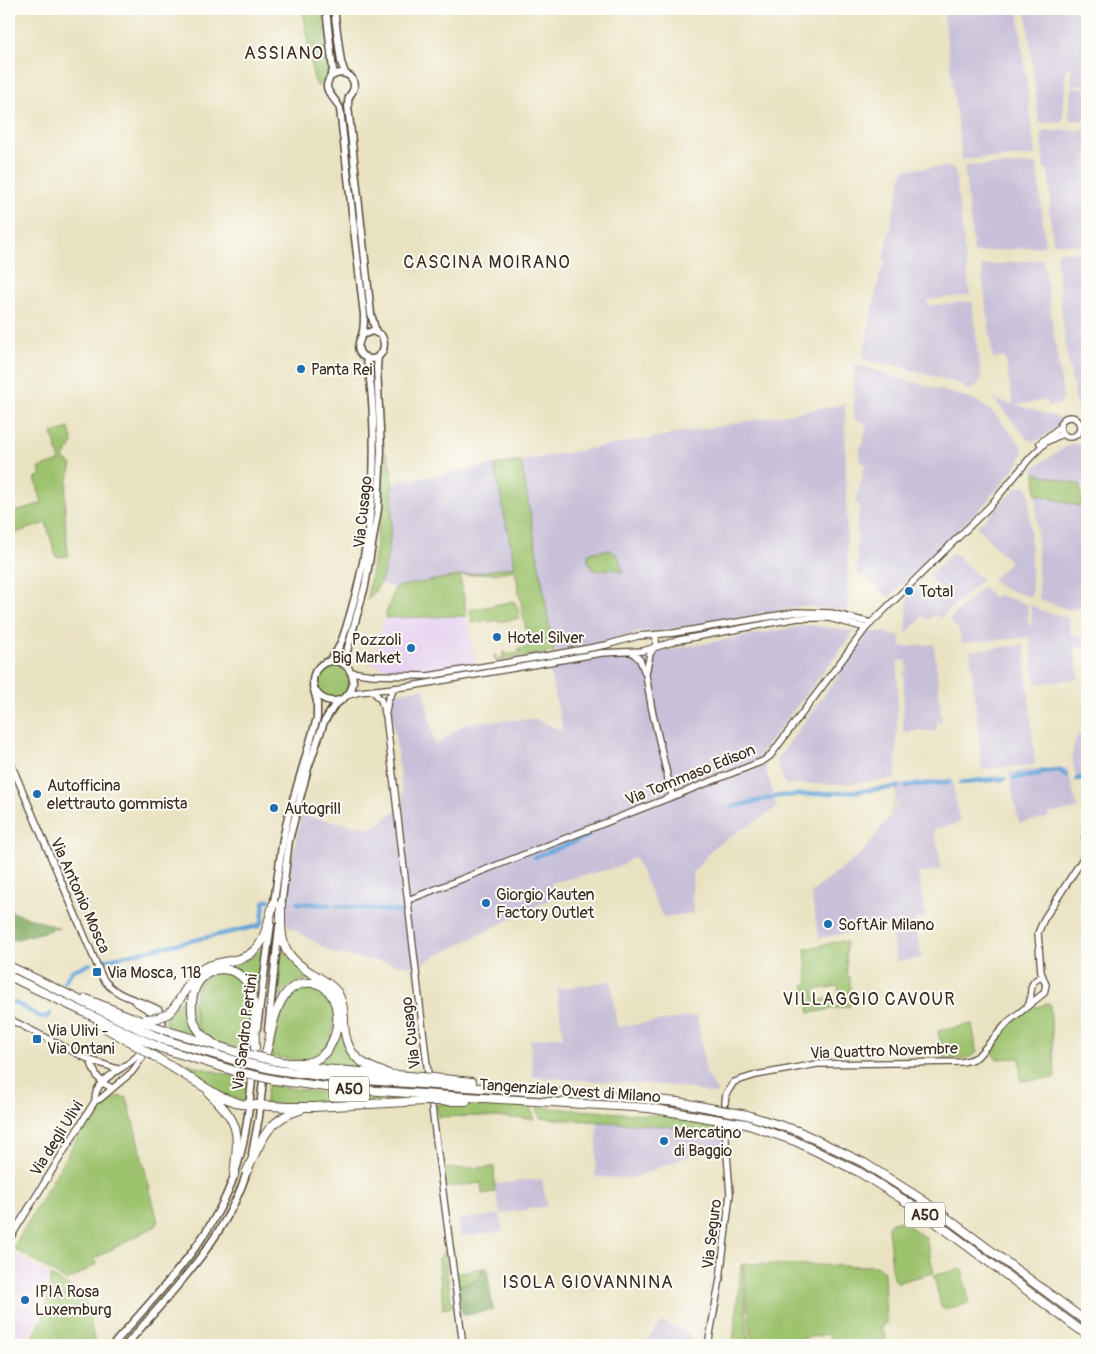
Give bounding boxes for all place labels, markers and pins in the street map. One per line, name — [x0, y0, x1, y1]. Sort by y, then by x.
place label: Panta Rei — [311, 360, 373, 380]
marker: Panta Rei — [295, 363, 307, 375]
place label: Total — [919, 582, 953, 602]
marker: Total — [903, 585, 915, 597]
place label: Hotel Silver — [507, 628, 584, 648]
place label: Pozzoli Big Market — [332, 630, 402, 668]
marker: Hotel Silver — [491, 631, 503, 643]
marker: Pozzoli Big Market — [405, 642, 417, 654]
place label: Autofficina elettrauto gommista — [47, 776, 187, 814]
marker: Autofficina elettrauto gommista — [31, 788, 43, 800]
place label: Autogrill — [284, 799, 341, 819]
marker: Autogrill — [268, 802, 280, 814]
place label: Giorgio Kauten Factory Outlet — [496, 885, 595, 923]
marker: Giorgio Kauten Factory Outlet — [480, 897, 492, 909]
place label: SoftAir Milano — [838, 915, 935, 935]
marker: SoftAir Milano — [822, 918, 834, 930]
place label: Via Mosca, 118 — [107, 963, 201, 983]
marker: Via Mosca, 118 — [91, 966, 103, 978]
place label: Via Ulivi - Via Ontani — [47, 1021, 115, 1059]
marker: Via Ulivi - Via Ontani — [31, 1033, 43, 1045]
place label: Mercatino di Baggio — [674, 1123, 742, 1161]
marker: Mercatino di Baggio — [658, 1135, 670, 1147]
place label: IPIA Rosa Luxemburg — [35, 1282, 112, 1320]
marker: IPIA Rosa Luxemburg — [19, 1294, 31, 1306]

